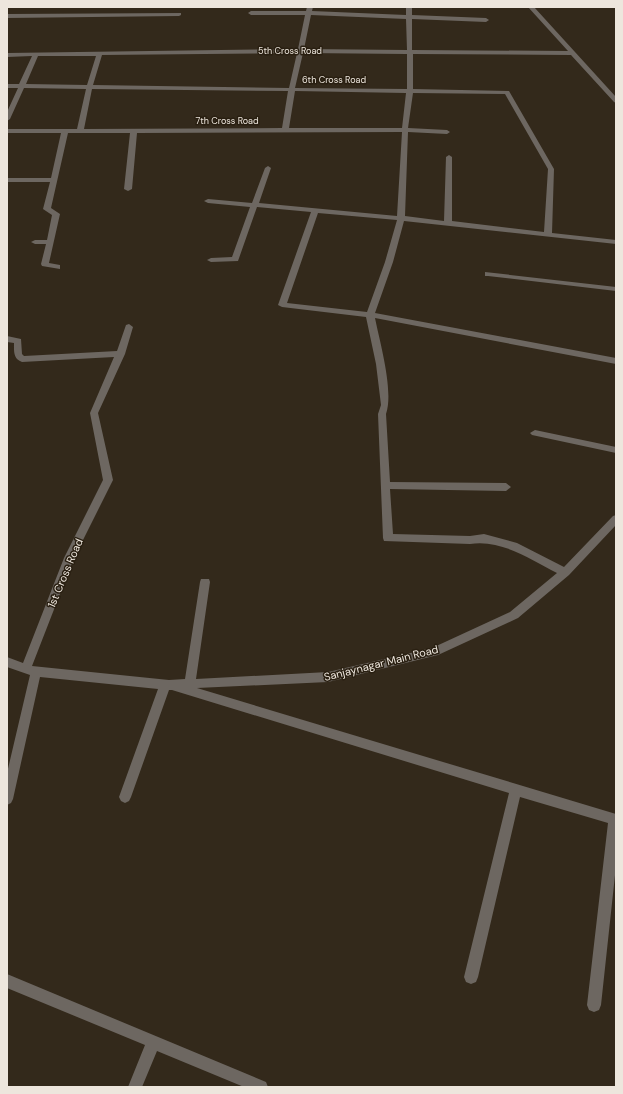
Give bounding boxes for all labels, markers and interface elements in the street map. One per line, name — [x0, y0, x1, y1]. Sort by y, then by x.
street label: 5th Cross Road — [258, 45, 322, 57]
street label: 6th Cross Road — [302, 74, 366, 86]
street label: 7th Cross Road — [195, 115, 259, 127]
street label: 1st Cross Road — [44, 536, 86, 610]
street label: Sanjaynagar Main Road — [322, 642, 440, 684]

